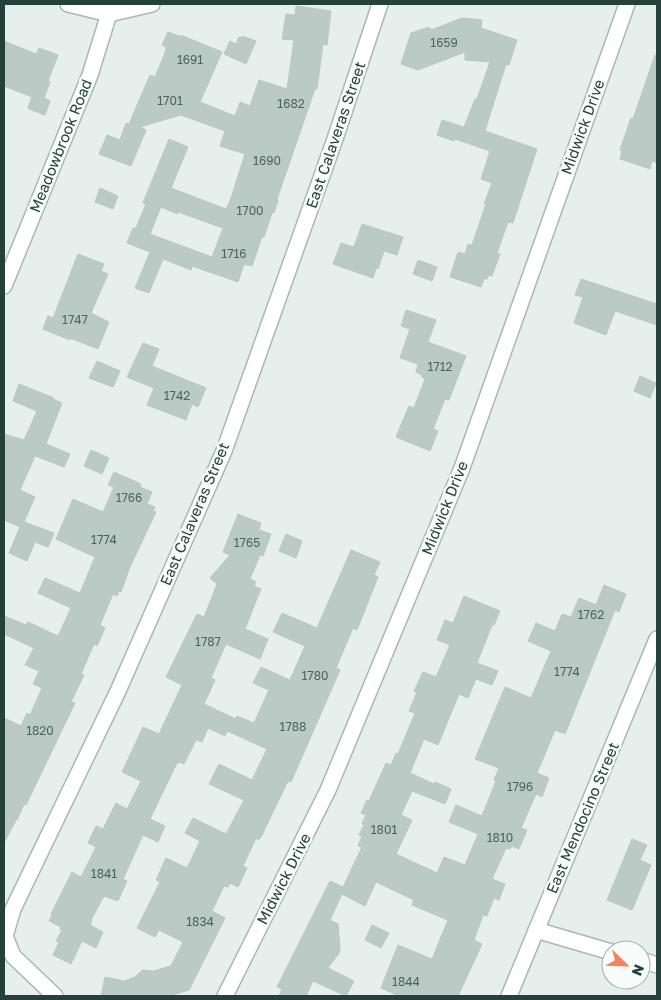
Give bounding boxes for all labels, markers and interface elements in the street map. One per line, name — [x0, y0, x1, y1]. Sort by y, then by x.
house number: 1659 — [430, 35, 458, 50]
house number: 1691 — [177, 52, 203, 67]
street label: East Calaveras Street — [301, 59, 369, 210]
street label: Meadowbrook Road — [25, 76, 95, 215]
street label: Midwick Drive — [557, 76, 608, 177]
house number: 1701 — [157, 93, 183, 108]
house number: 1682 — [277, 96, 305, 111]
house number: 1690 — [253, 153, 281, 168]
house number: 1700 — [236, 203, 264, 218]
house number: 1716 — [221, 246, 247, 261]
house number: 1747 — [62, 312, 88, 327]
house number: 1712 — [428, 359, 453, 374]
house number: 1742 — [164, 388, 190, 403]
street label: East Calaveras Street — [156, 439, 232, 588]
street label: Midwick Drive — [417, 458, 471, 557]
house number: 1766 — [116, 490, 142, 505]
house number: 1774 — [91, 532, 117, 547]
house number: 1765 — [234, 535, 260, 550]
house number: 1762 — [578, 607, 604, 622]
house number: 1787 — [195, 634, 221, 649]
house number: 1774 — [554, 664, 580, 679]
house number: 1780 — [302, 668, 328, 683]
house number: 1788 — [280, 719, 306, 734]
house number: 1820 — [26, 723, 54, 738]
street label: East Mendocino Street — [542, 739, 622, 896]
house number: 1796 — [507, 779, 533, 794]
house number: 1801 — [371, 822, 397, 837]
street label: Midwick Drive — [252, 830, 314, 927]
house number: 1810 — [487, 830, 513, 845]
house number: 1841 — [91, 866, 117, 881]
house number: 1834 — [186, 914, 214, 929]
north arrow — [601, 940, 651, 990]
text: N — [629, 962, 648, 978]
house number: 1844 — [392, 974, 420, 989]

